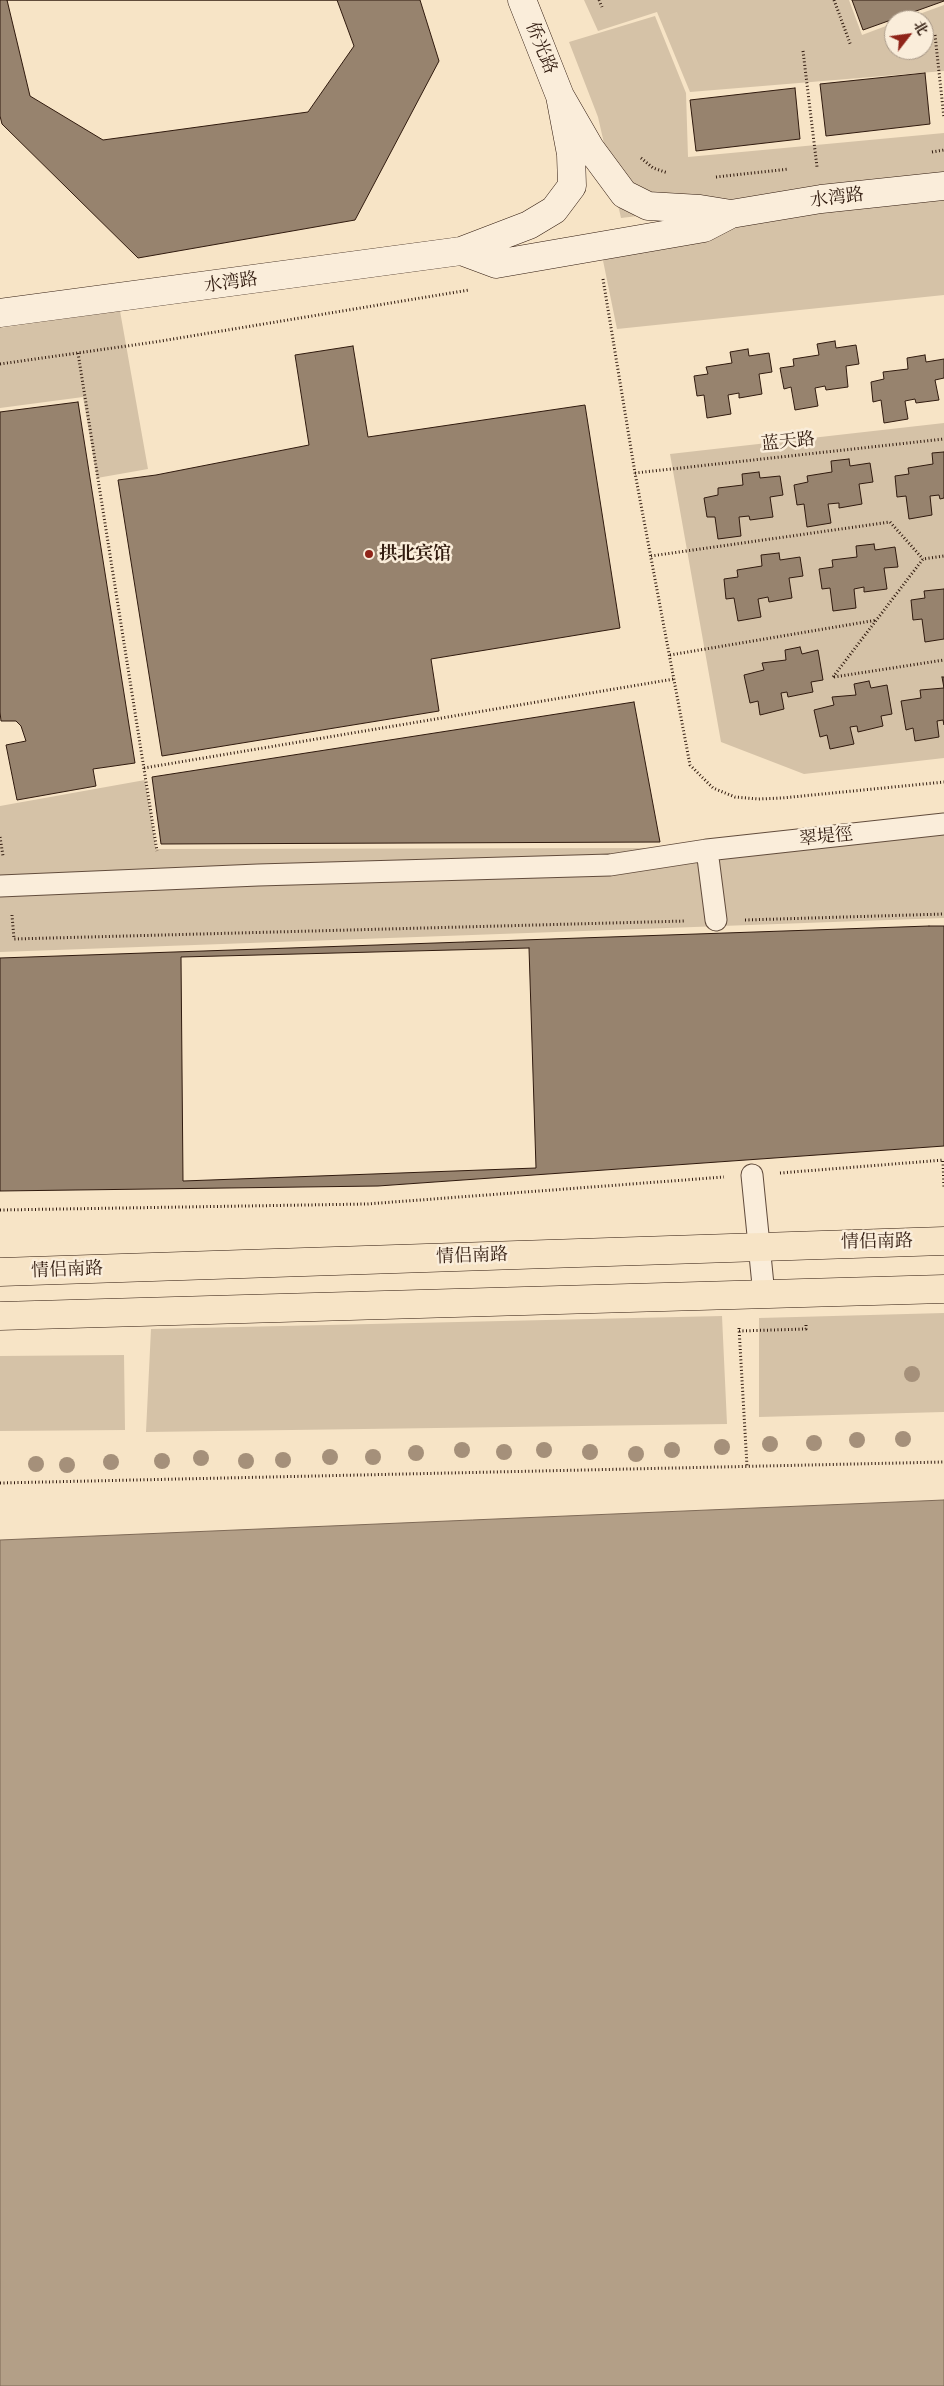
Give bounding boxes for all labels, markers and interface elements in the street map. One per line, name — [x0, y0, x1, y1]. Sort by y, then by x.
north arrow — [884, 10, 934, 60]
text: 北 — [910, 17, 932, 39]
street label: 侨光路 — [521, 19, 561, 77]
street label: 水湾路 — [809, 184, 865, 212]
street label: 水湾路 — [203, 269, 259, 297]
street label: 蓝天路 — [760, 428, 816, 456]
place label: 拱北宾馆 — [379, 543, 451, 565]
marker: 拱北宾馆 — [363, 548, 375, 560]
street label: 翠堤徑 — [798, 823, 854, 851]
street label: 情侣南路 — [841, 1231, 913, 1253]
street label: 情侣南路 — [436, 1244, 508, 1268]
street label: 情侣南路 — [31, 1258, 103, 1282]

